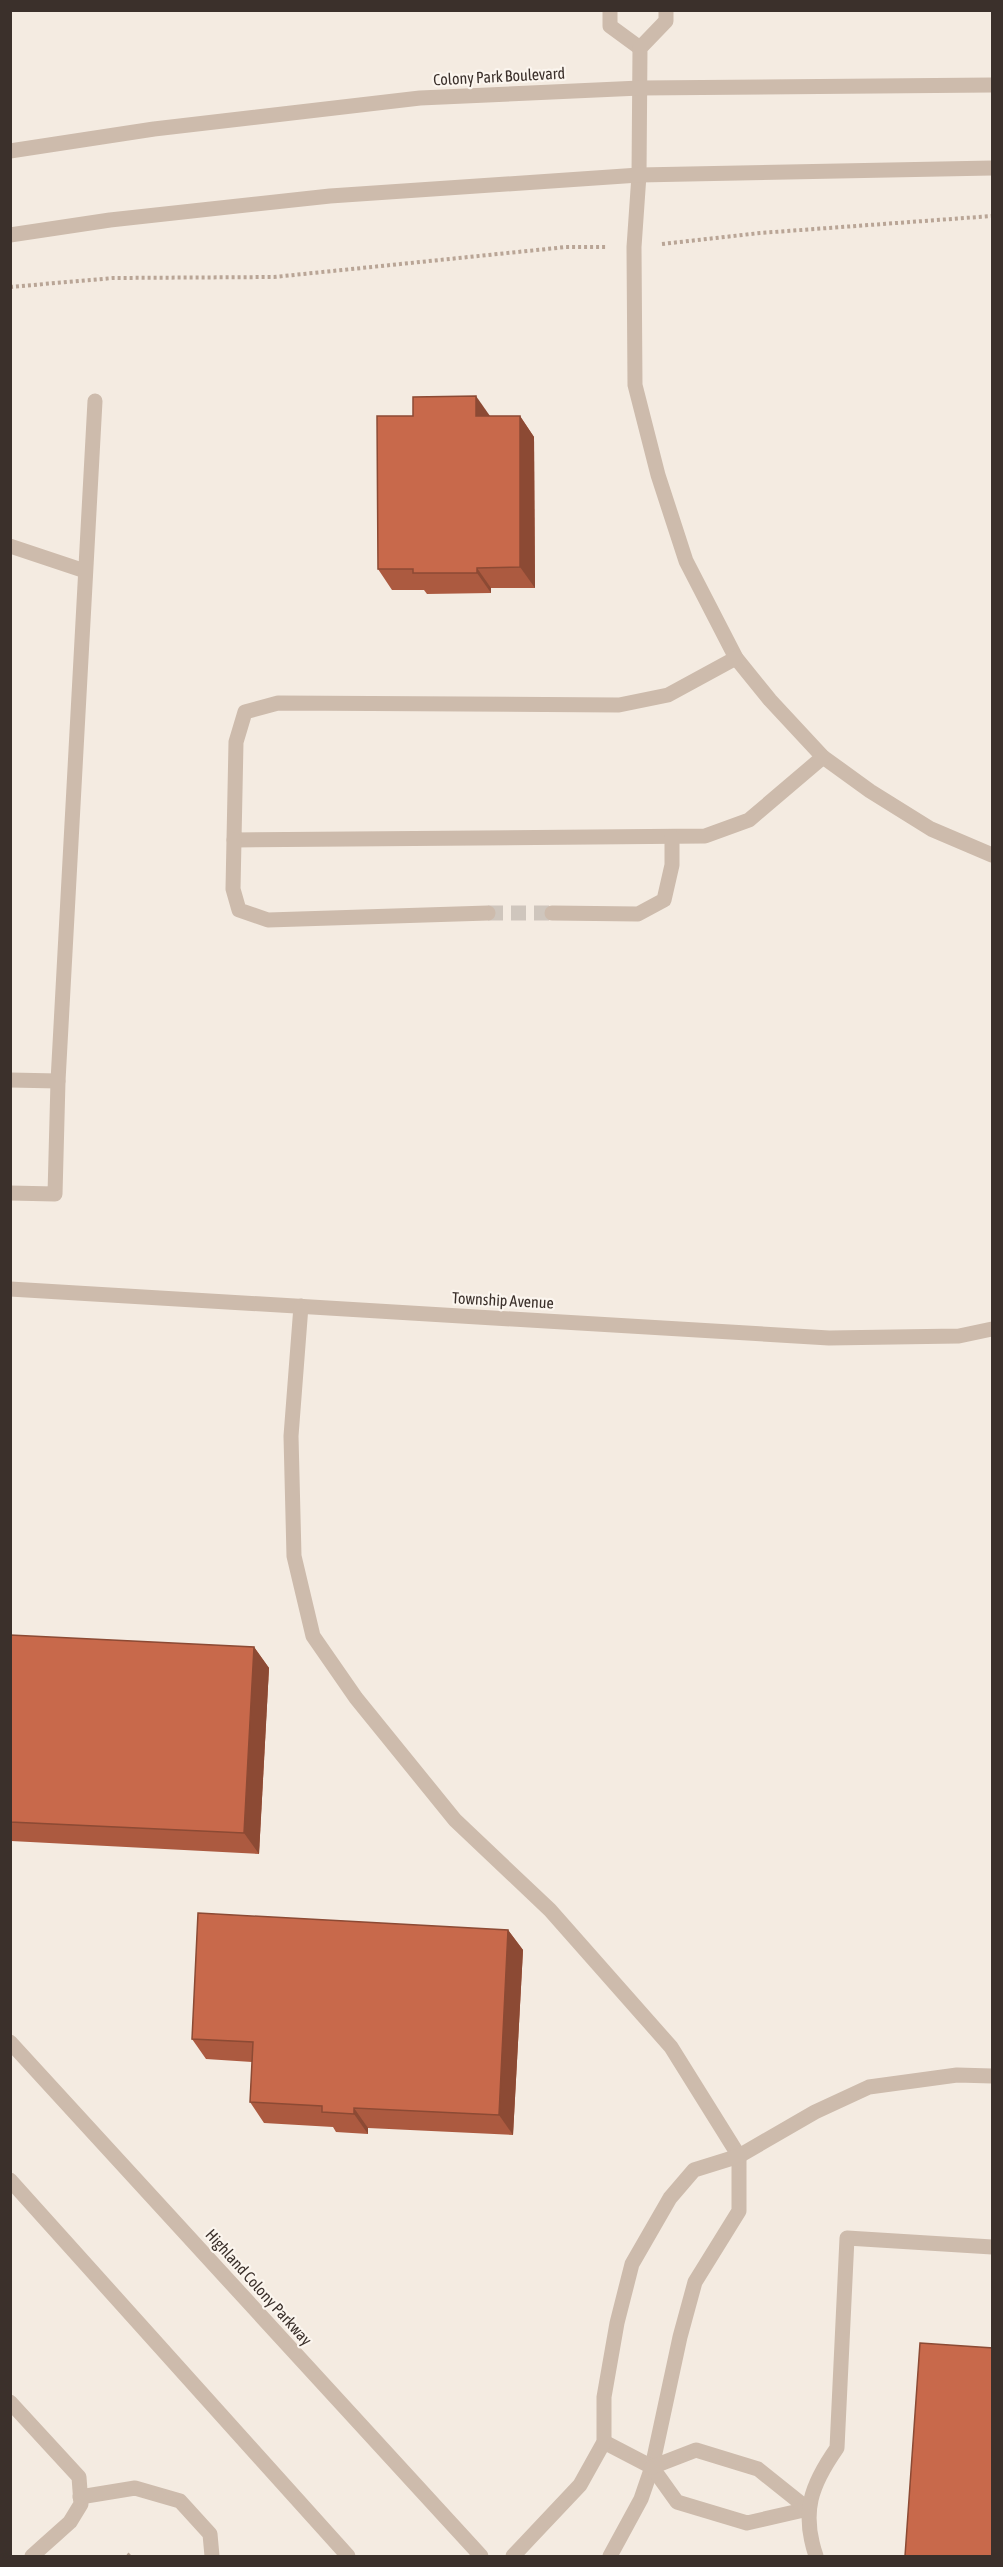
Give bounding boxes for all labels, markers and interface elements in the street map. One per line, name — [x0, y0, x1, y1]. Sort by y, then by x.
street label: Colony Park Boulevard — [433, 64, 565, 89]
street label: Township Avenue — [452, 1288, 554, 1313]
street label: Highland Colony Parkway — [201, 2225, 316, 2350]

